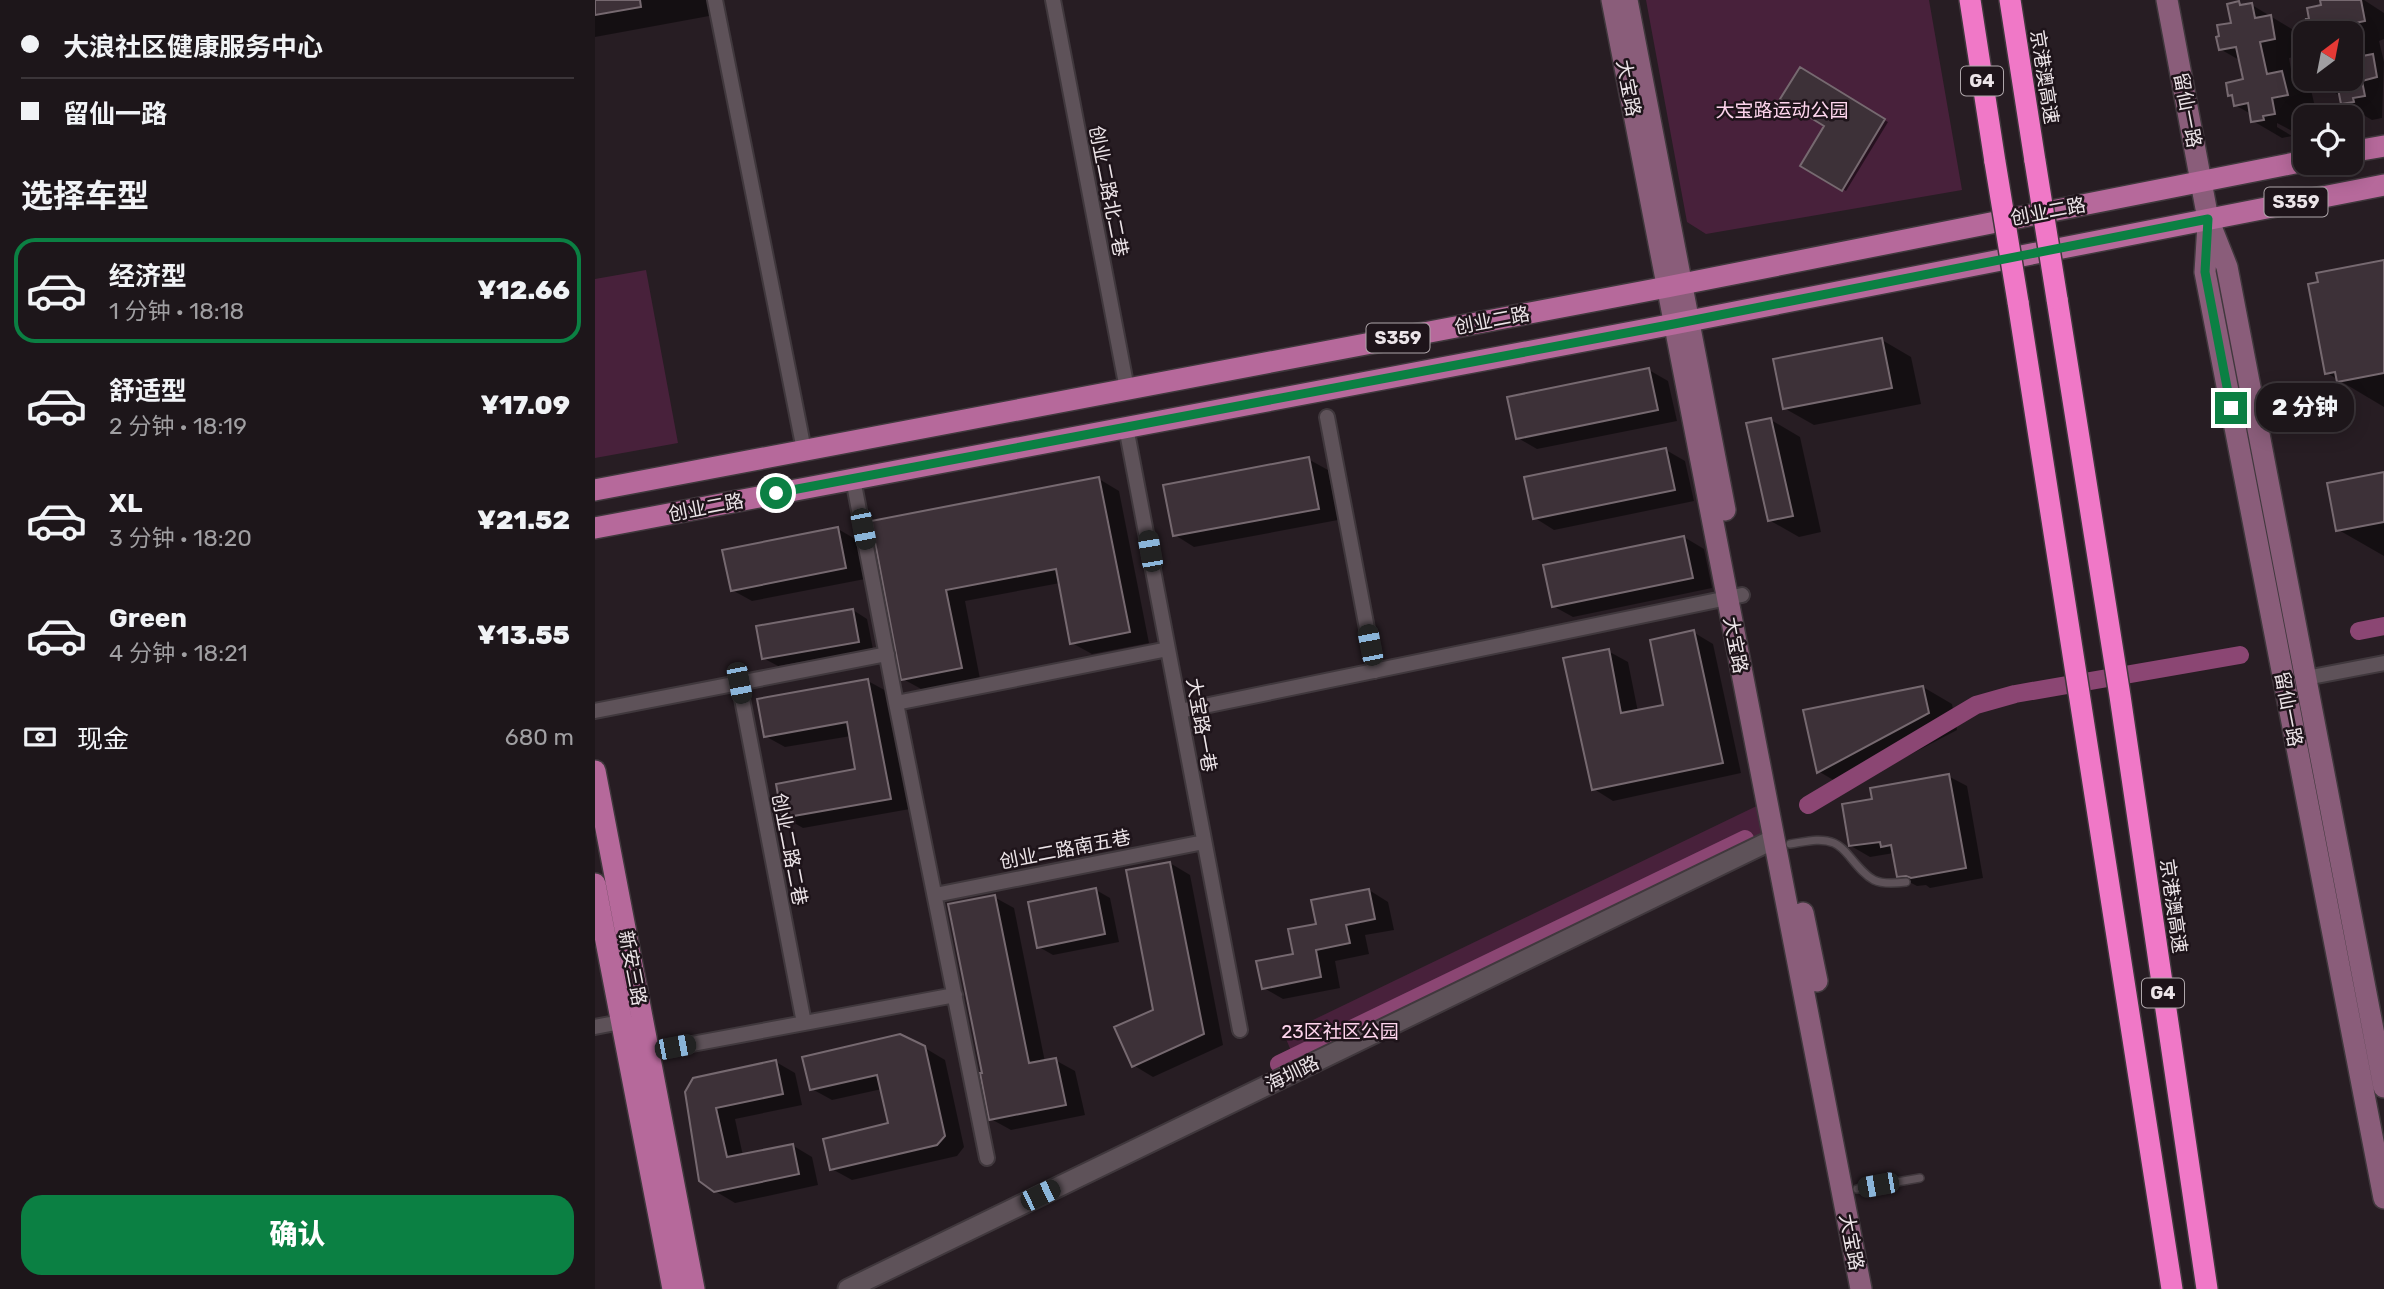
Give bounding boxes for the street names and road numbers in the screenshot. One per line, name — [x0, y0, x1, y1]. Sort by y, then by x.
street label: 京港澳高速 — [2026, 28, 2063, 126]
street label: 大宝路 — [1612, 58, 1645, 118]
road number: G4 — [1961, 66, 2003, 96]
street label: 留仙一路 — [2169, 71, 2206, 150]
street label: 创业二路北二巷 — [1085, 124, 1132, 259]
road number: S359 — [2265, 188, 2327, 216]
street label: 创业二路 — [2009, 193, 2088, 230]
street label: 创业二路 — [1453, 302, 1532, 339]
road number: S359 — [1367, 324, 1429, 352]
street label: 创业二路 — [667, 489, 746, 526]
street label: 大宝路 — [1719, 615, 1752, 675]
street label: 留仙一路 — [2270, 670, 2307, 749]
street label: 大宝路一巷 — [1182, 676, 1221, 774]
street label: 创业二路二巷 — [767, 791, 812, 907]
street label: 创业二路南五巷 — [998, 826, 1133, 873]
street label: 京港澳高速 — [2156, 857, 2192, 955]
street label: 新安三路 — [614, 929, 651, 1008]
road number: G4 — [2142, 978, 2184, 1008]
street label: 海圳路 — [1262, 1051, 1323, 1096]
street label: 大宝路 — [1835, 1212, 1868, 1272]

